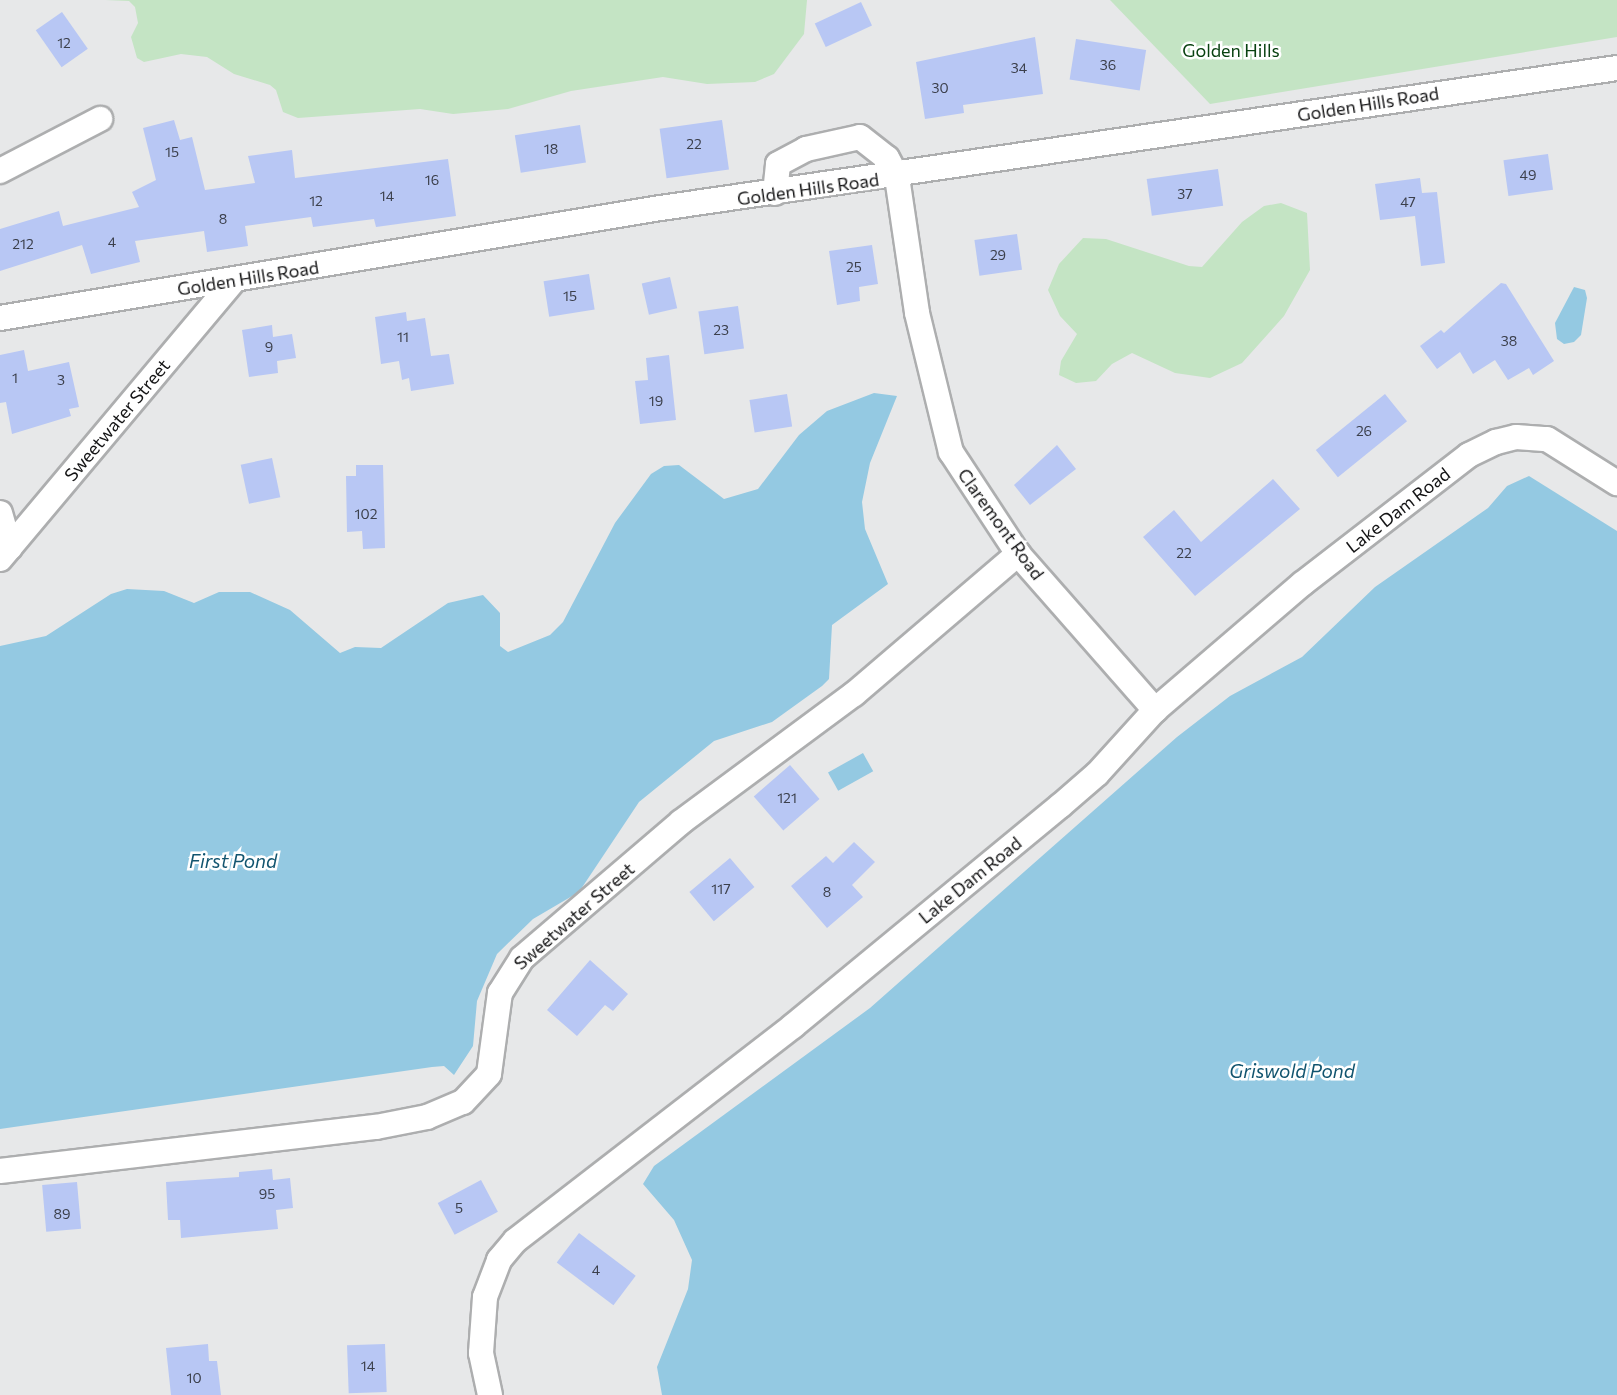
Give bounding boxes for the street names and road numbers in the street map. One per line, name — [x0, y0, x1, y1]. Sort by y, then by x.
street label: Golden Hills Road — [1296, 82, 1440, 126]
street label: Golden Hills Road — [736, 168, 880, 210]
street label: Golden Hills Road — [176, 256, 320, 300]
street label: Sweetwater Street — [60, 355, 174, 485]
street label: Lake Dam Road — [1342, 463, 1454, 557]
street label: Claremont Road — [953, 464, 1049, 584]
street label: Lake Dam Road — [914, 832, 1026, 928]
street label: Sweetwater Street — [509, 858, 639, 974]

